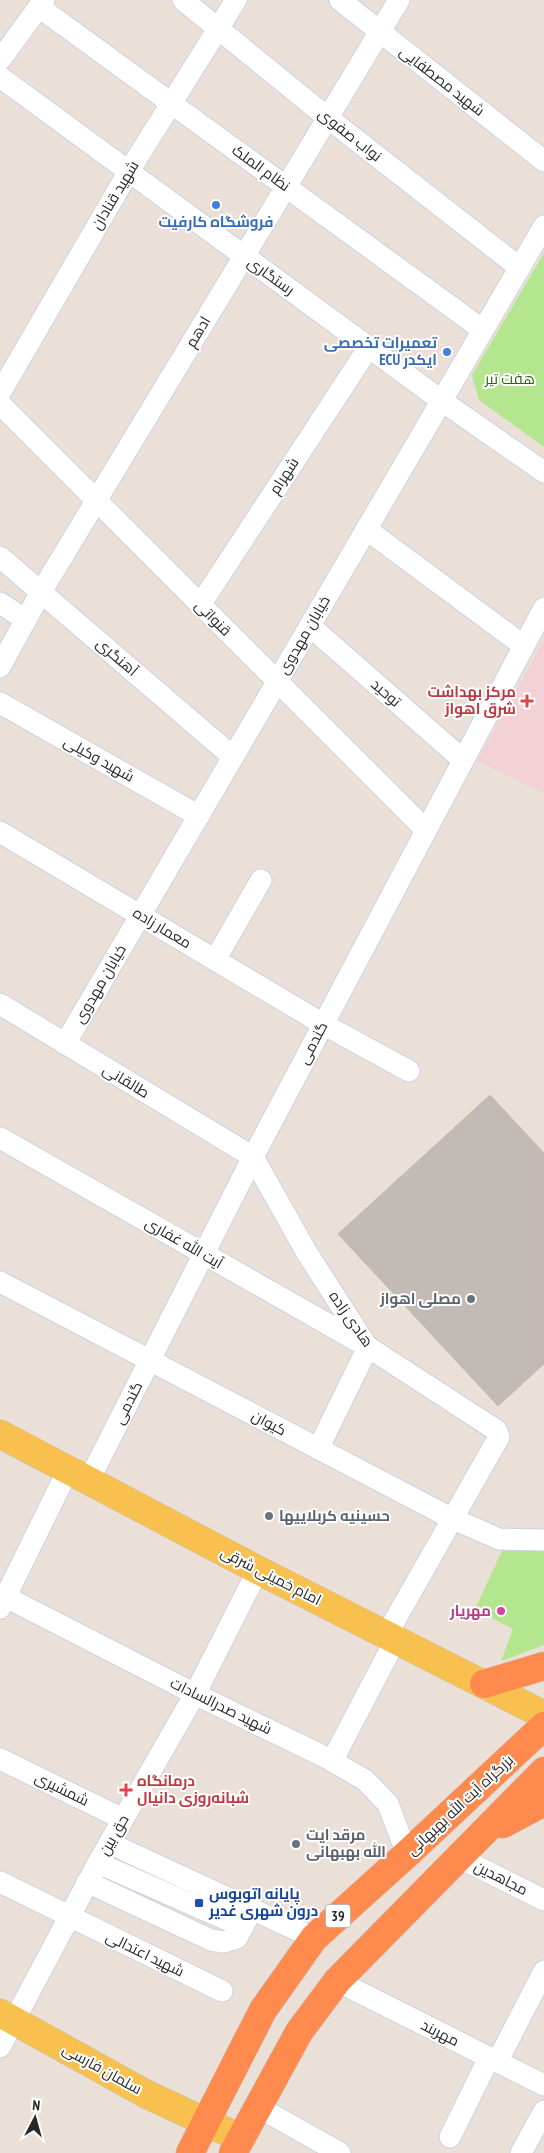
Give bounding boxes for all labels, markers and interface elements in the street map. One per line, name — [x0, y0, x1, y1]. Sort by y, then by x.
street label: شهید مصطفایی — [395, 41, 489, 121]
street label: نواب صفوی — [314, 104, 386, 166]
street label: نظام الملک — [228, 140, 294, 196]
street label: شهید قنادان — [87, 157, 143, 233]
marker: فروشگاه کارفیت — [210, 199, 222, 211]
place label: فروشگاه کارفیت — [159, 212, 273, 231]
street label: رستگاری — [244, 252, 298, 300]
street label: ادهم — [181, 313, 215, 351]
place label: تعمیرات تخصصی ECU ایکدر — [324, 333, 438, 369]
marker: تعمیرات تخصصی ECU ایکدر — [441, 346, 453, 358]
park label: هفت تیر — [484, 369, 535, 388]
street label: شهرام — [265, 454, 303, 498]
street label: خیابان مهدوی — [273, 592, 335, 678]
street label: قنواتی — [191, 596, 235, 640]
street label: آهنگری — [92, 633, 142, 681]
street label: توحید — [367, 674, 405, 711]
place label: مرکز بهداشت شرق اهواز — [427, 682, 516, 718]
marker: مرکز بهداشت شرق اهواز — [520, 694, 534, 708]
street label: شهید وکیلی — [60, 731, 138, 787]
street label: معمار زاده — [130, 903, 195, 952]
street label: خیابان مهدوی — [69, 941, 131, 1027]
street label: گندمی — [294, 1018, 332, 1068]
street label: طالقانی — [99, 1059, 153, 1103]
street label: آیت الله غفاری — [141, 1213, 227, 1273]
street label: هادی زاده — [324, 1287, 378, 1351]
place label: مصلی اهواز — [379, 1289, 461, 1308]
marker: مصلی اهواز — [465, 1293, 477, 1305]
street label: گندمی — [109, 1378, 147, 1428]
street label: کیوان — [248, 1406, 290, 1440]
place label: حسینیه کربلاییها — [279, 1506, 390, 1525]
marker: حسینیه کربلاییها — [263, 1510, 275, 1522]
street label: امام خمینی شرقی — [217, 1542, 325, 1610]
place label: مهریار — [449, 1601, 491, 1620]
marker: مهریار — [495, 1605, 507, 1617]
street label: شهید صدرالسادات — [167, 1673, 275, 1739]
street label: بزرگراه آیت الله بهبهانی — [402, 1750, 518, 1860]
street label: شمشیری — [32, 1767, 92, 1811]
place label: درمانگاه شبانه‌روزی دانیال — [137, 1771, 249, 1807]
marker: درمانگاه شبانه‌روزی دانیال — [119, 1783, 133, 1797]
street label: حق بین — [94, 1811, 134, 1859]
place label: مرقد ایت الله بهبهانی — [306, 1825, 386, 1861]
marker: مرقد ایت الله بهبهانی — [290, 1838, 302, 1850]
street label: مجاهدین — [471, 1856, 531, 1900]
place label: پایانه اتوبوس درون شهری غدیر — [208, 1884, 318, 1920]
marker: پایانه اتوبوس درون شهری غدیر — [193, 1897, 205, 1909]
road number: 39 — [326, 1904, 350, 1928]
street label: شهید اعتدالی — [103, 1926, 187, 1982]
street label: مهربند — [417, 2015, 463, 2051]
street label: سلمان فارسی — [59, 2039, 145, 2099]
north arrow — [10, 2093, 60, 2143]
text: N — [32, 2096, 41, 2114]

